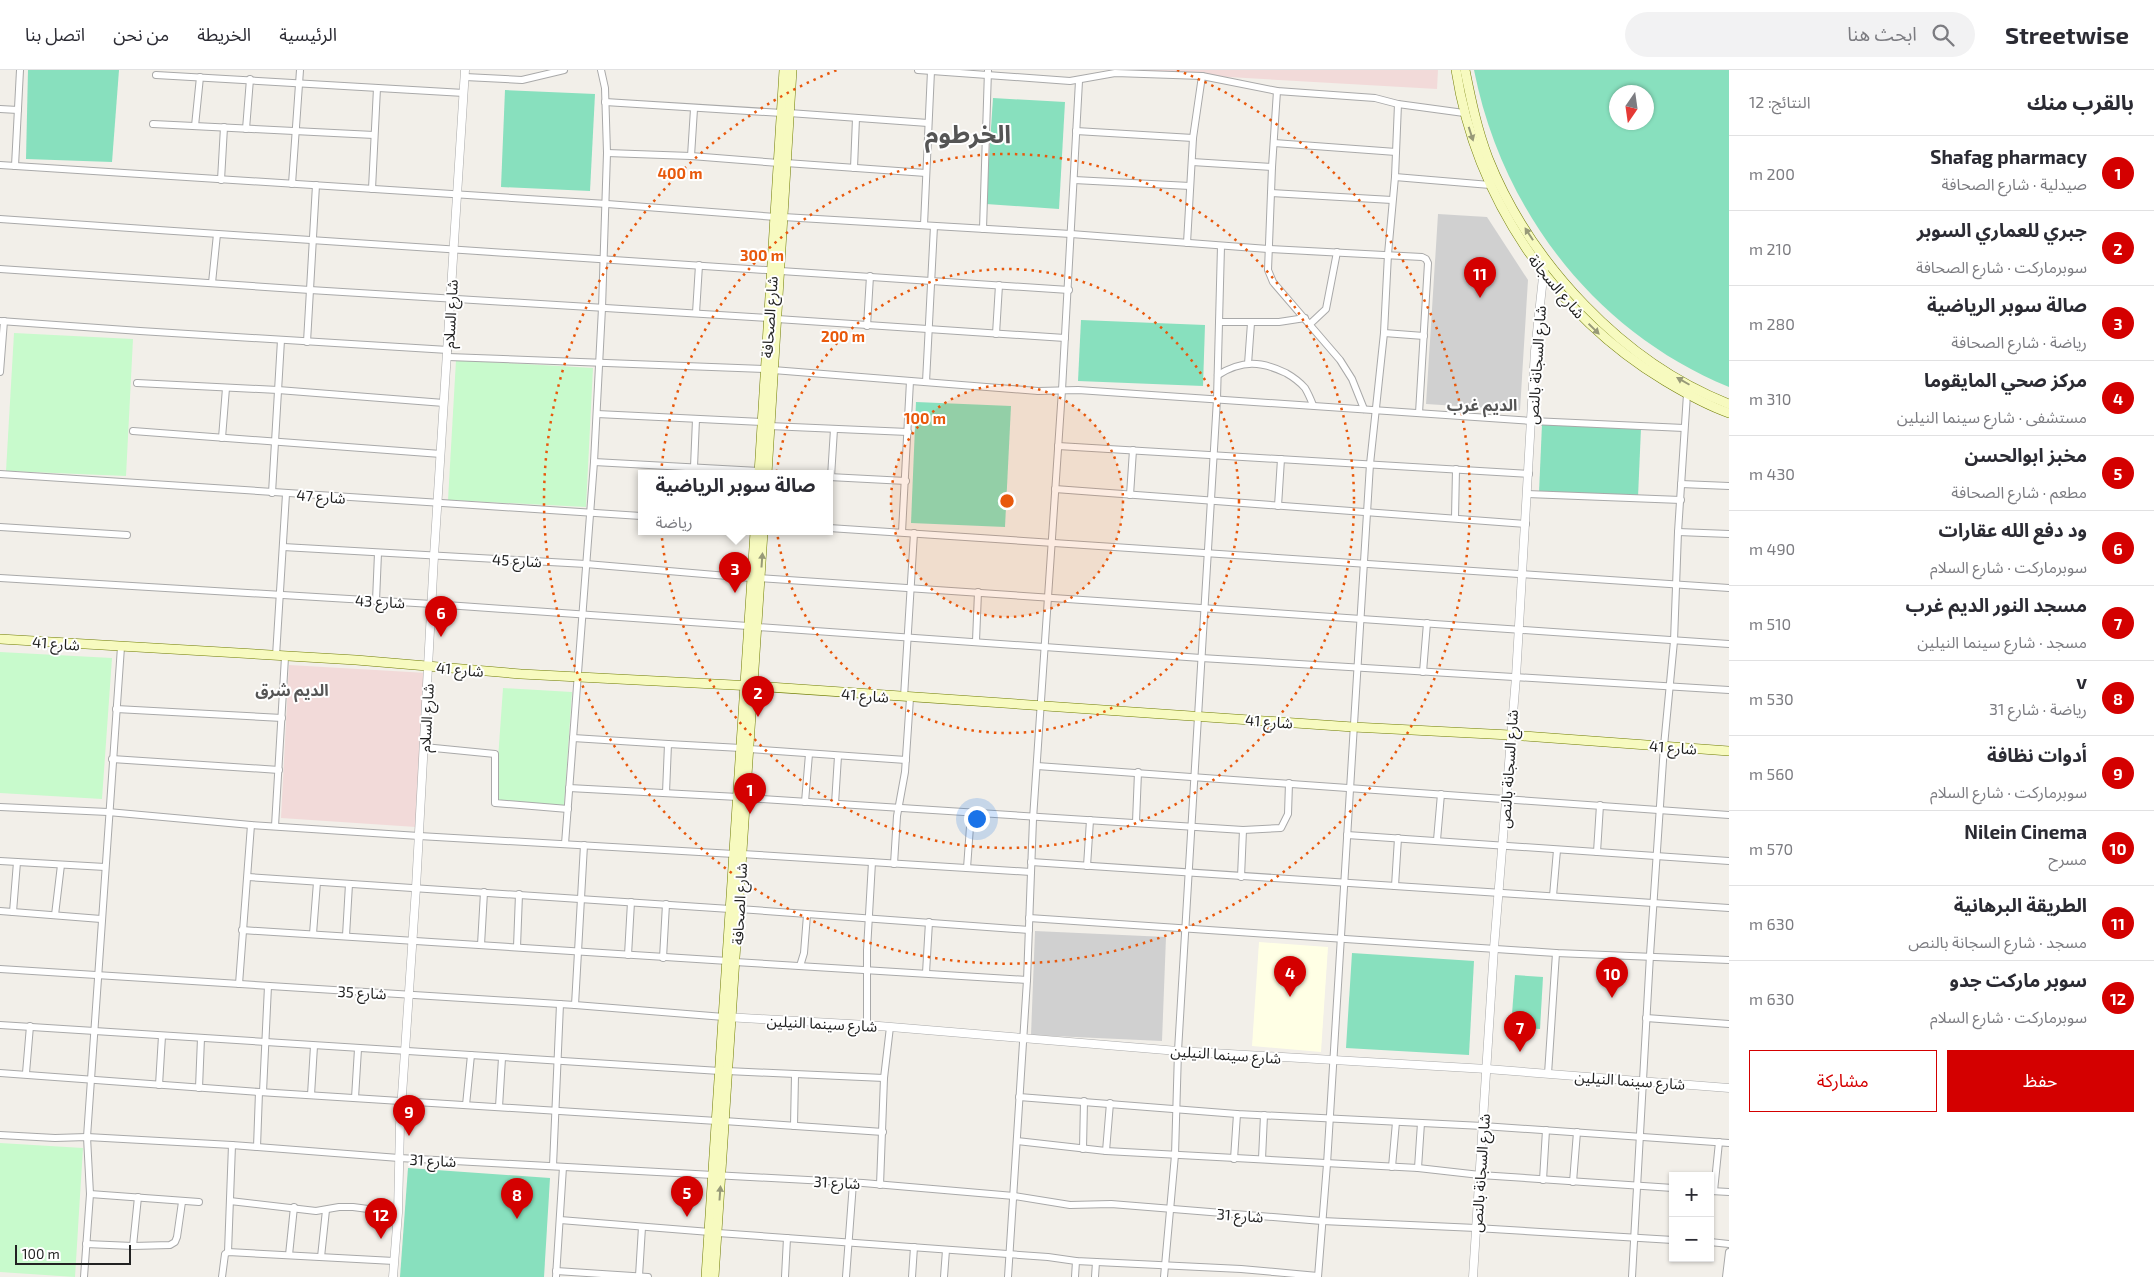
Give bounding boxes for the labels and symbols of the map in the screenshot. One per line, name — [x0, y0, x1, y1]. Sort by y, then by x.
north arrow — [1609, 85, 1654, 130]
district label: الخرطوم — [925, 118, 1011, 153]
one-way arrow — [1468, 127, 1475, 142]
text: 400 m — [658, 164, 702, 182]
one-way arrow — [1524, 228, 1533, 241]
text: 300 m — [740, 246, 784, 264]
street label: شارع السجانة — [1522, 250, 1589, 324]
pin: 11 — [1464, 257, 1496, 298]
street label: شارع الصحافة — [757, 275, 785, 359]
street label: شارع السلام — [439, 279, 465, 349]
street label: شارع السجانة بالنص — [1523, 305, 1553, 425]
one-way arrow — [1588, 323, 1600, 335]
text: 200 m — [821, 327, 865, 345]
one-way arrow — [1677, 376, 1690, 385]
district label: الديم غرب — [1447, 395, 1517, 418]
text: 100 m — [904, 409, 946, 427]
street label: شارع 47 — [295, 485, 347, 511]
centre of rings — [998, 492, 1016, 510]
street label: شارع 45 — [491, 550, 543, 574]
pin: 3 — [719, 552, 751, 593]
one-way arrow — [758, 552, 766, 568]
street label: شارع 43 — [354, 591, 406, 615]
pin: 6 — [425, 596, 457, 637]
street label: شارع 41 — [31, 632, 81, 658]
street label: شارع 41 — [435, 658, 485, 684]
pin: 2 — [742, 676, 774, 717]
district label: الديم شرق — [255, 680, 329, 703]
street label: شارع السلام — [415, 683, 441, 753]
street label: شارع 41 — [840, 684, 890, 710]
street label: شارع السجانة بالنص — [1495, 709, 1525, 829]
street label: شارع 41 — [1244, 710, 1294, 736]
street label: شارع 41 — [1648, 736, 1698, 762]
pin: 1 — [734, 773, 766, 814]
your location — [964, 806, 990, 832]
street label: شارع الصحافة — [728, 862, 754, 946]
pin: 4 — [1274, 956, 1306, 997]
pin: 10 — [1596, 957, 1628, 998]
street label: شارع 35 — [337, 982, 387, 1006]
street label: شارع سينما النيلين — [766, 1011, 878, 1039]
pin: 7 — [1504, 1011, 1536, 1052]
street label: شارع سينما النيلين — [1170, 1041, 1282, 1071]
street label: شارع سينما النيلين — [1574, 1067, 1686, 1097]
pin: 9 — [393, 1095, 425, 1136]
street label: شارع السجانة بالنص — [1467, 1113, 1497, 1233]
street label: شارع 31 — [409, 1150, 457, 1174]
street label: شارع 31 — [813, 1172, 861, 1196]
pin: 5 — [671, 1176, 703, 1217]
pin: 8 — [501, 1178, 533, 1219]
one-way arrow — [717, 1185, 725, 1201]
pin: 12 — [365, 1198, 397, 1239]
street label: شارع 31 — [1216, 1204, 1264, 1230]
scale bar — [15, 1242, 131, 1265]

